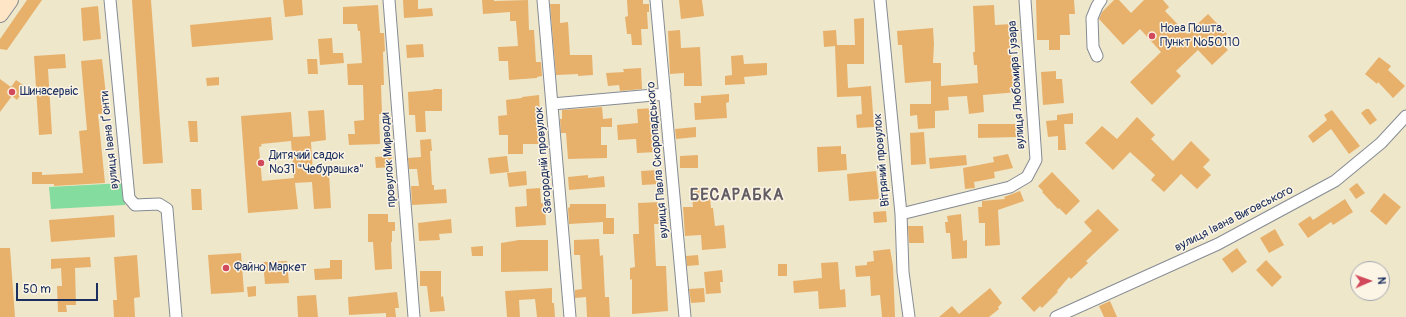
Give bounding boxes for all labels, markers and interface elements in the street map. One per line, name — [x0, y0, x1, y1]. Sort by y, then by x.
street label: вулиця Любомира Гузара — [1005, 20, 1029, 150]
place label: Нова Пошта. Пункт №50110 — [1160, 22, 1240, 50]
marker: Нова Пошта. Пункт №50110 — [1147, 31, 1157, 41]
street label: вулиця Павла Скоропадського — [644, 81, 672, 239]
place label: Шинасервіс — [20, 85, 79, 99]
marker: Шинасервіс — [7, 87, 17, 97]
street label: вулиця Івана Ґонти — [98, 90, 122, 190]
street label: Загородній провулок — [532, 106, 556, 214]
street label: провулок Мирводи — [378, 112, 400, 208]
street label: Вітряний провулок — [871, 112, 893, 208]
place label: Дитячий садок №31 "Чебурашка" — [269, 149, 364, 177]
marker: Дитячий садок №31 "Чебурашка" — [256, 158, 266, 168]
street label: вулиця Івана Виговського — [1172, 183, 1296, 255]
district label: БЕСАРАБКА — [690, 186, 784, 206]
place label: Файно Маркет — [234, 261, 306, 275]
north arrow — [1350, 261, 1390, 301]
marker: Файно Маркет — [221, 263, 231, 273]
scale bar — [18, 275, 100, 301]
text: N — [1375, 277, 1388, 285]
text: 50 m — [23, 282, 51, 297]

